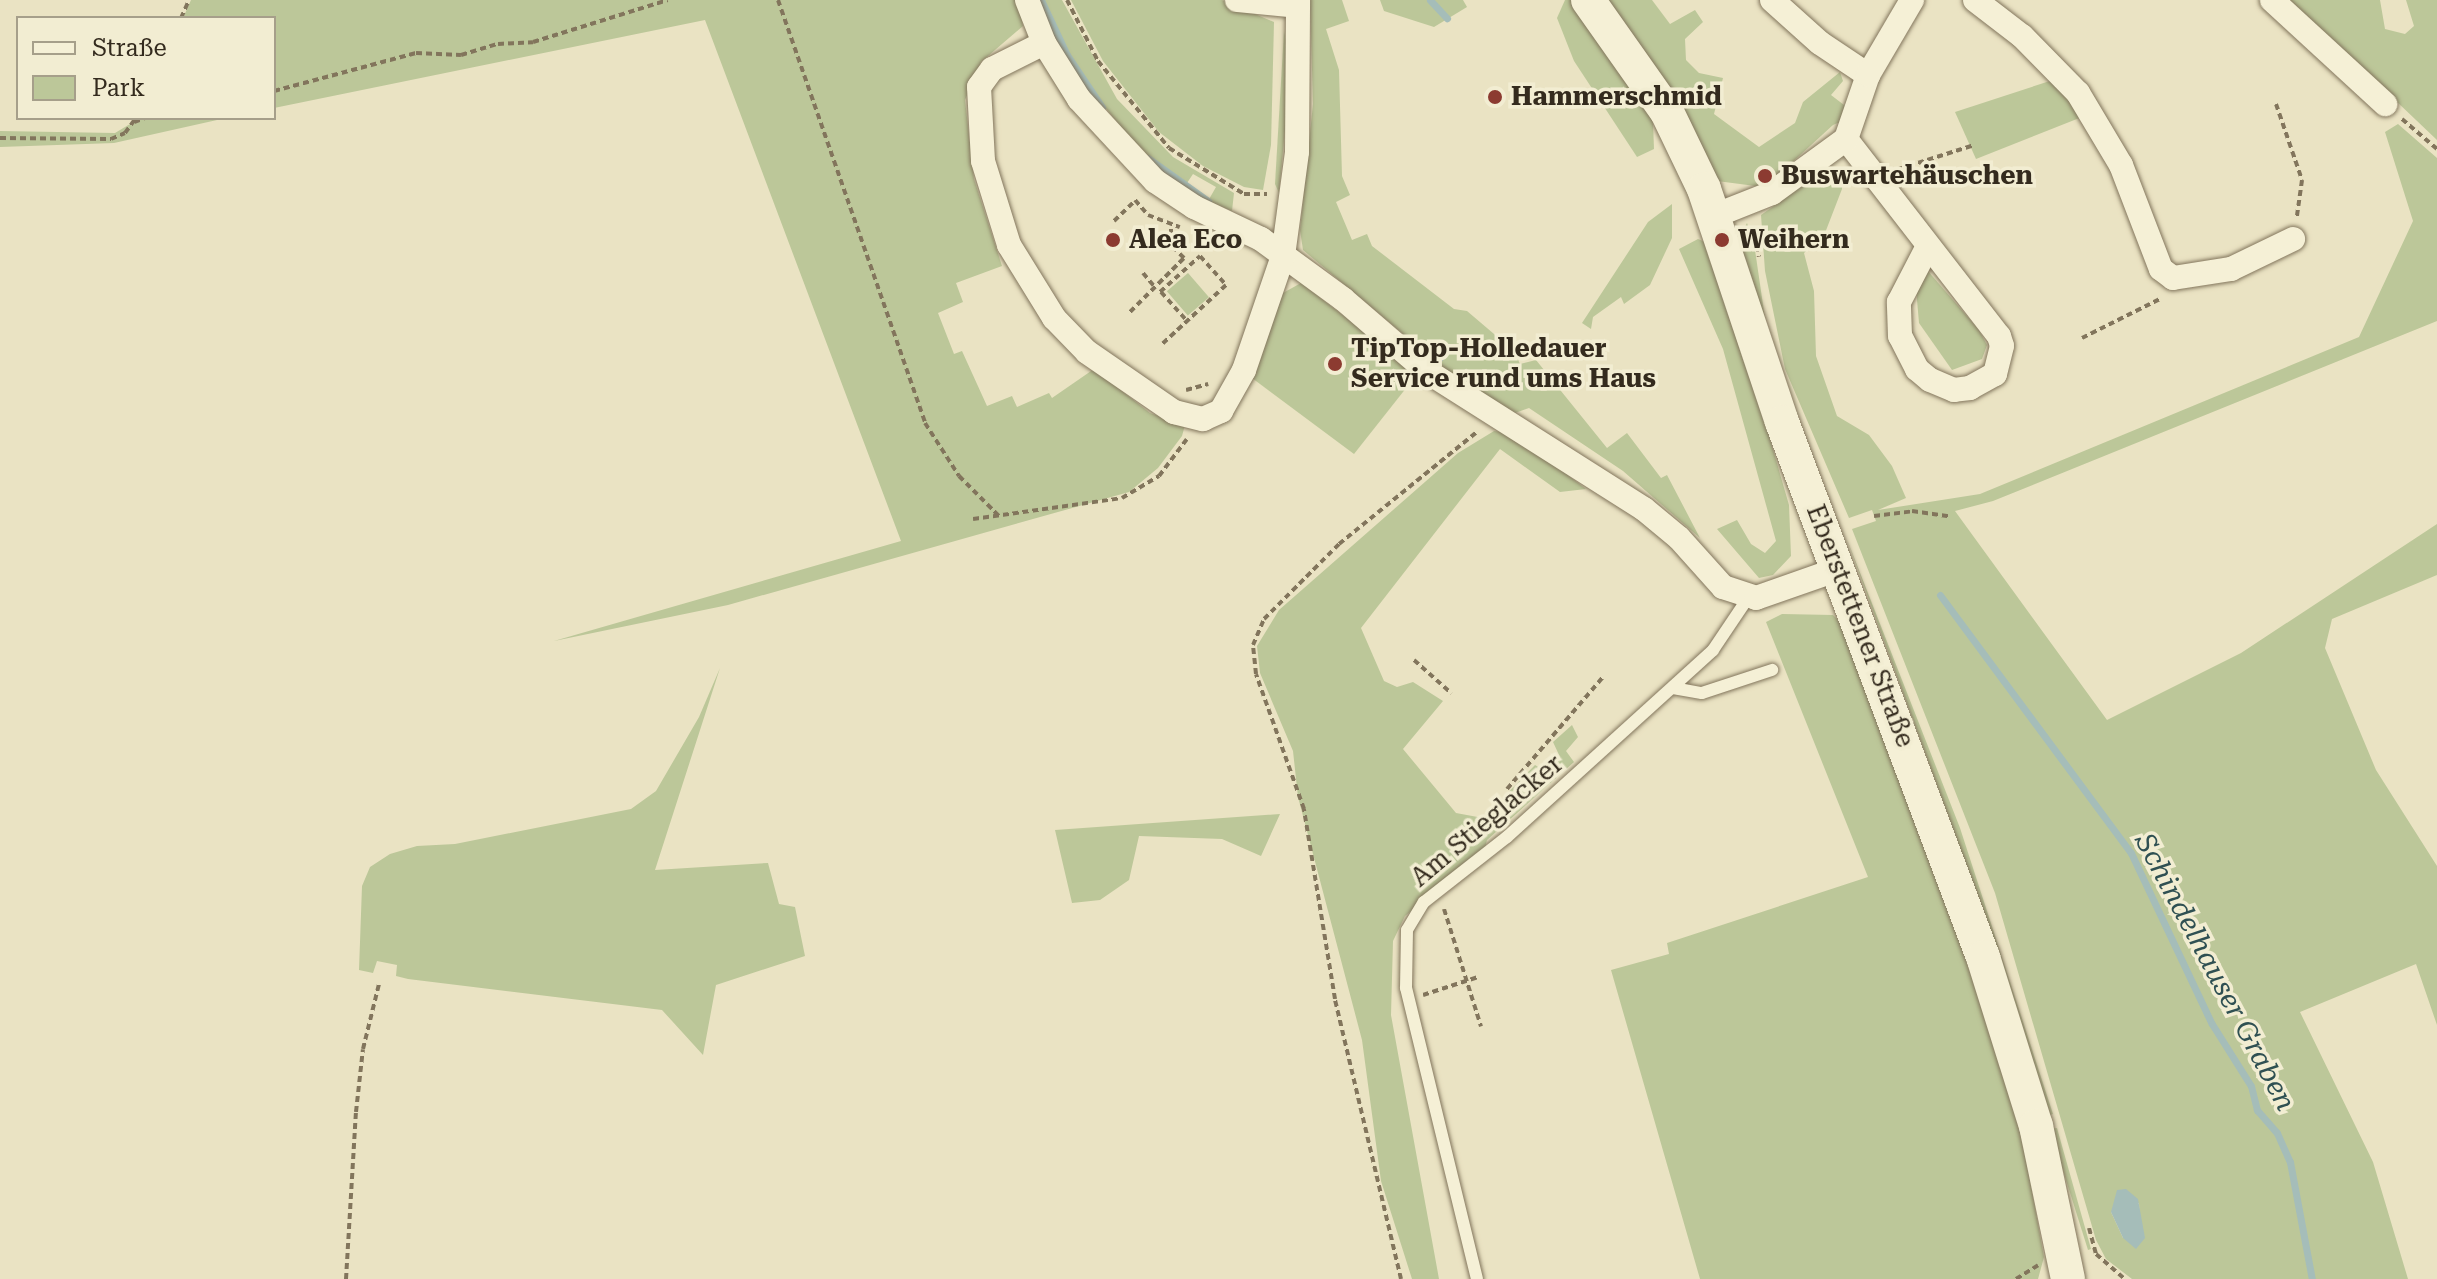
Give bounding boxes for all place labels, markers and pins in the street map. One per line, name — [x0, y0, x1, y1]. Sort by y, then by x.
place label: Hammerschmid — [1511, 81, 1722, 113]
marker: Hammerschmid — [1486, 88, 1504, 106]
place label: Buswartehäuschen — [1781, 160, 2033, 192]
marker: Buswartehäuschen — [1756, 167, 1774, 185]
place label: Alea Eco — [1129, 224, 1242, 256]
place label: Weihern — [1738, 224, 1849, 256]
marker: Alea Eco — [1104, 231, 1122, 249]
marker: Weihern — [1713, 231, 1731, 249]
place label: TipTop-Holledauer Service rund ums Haus — [1351, 333, 1656, 394]
marker: TipTop-Holledauer Service rund ums Haus — [1326, 355, 1344, 373]

